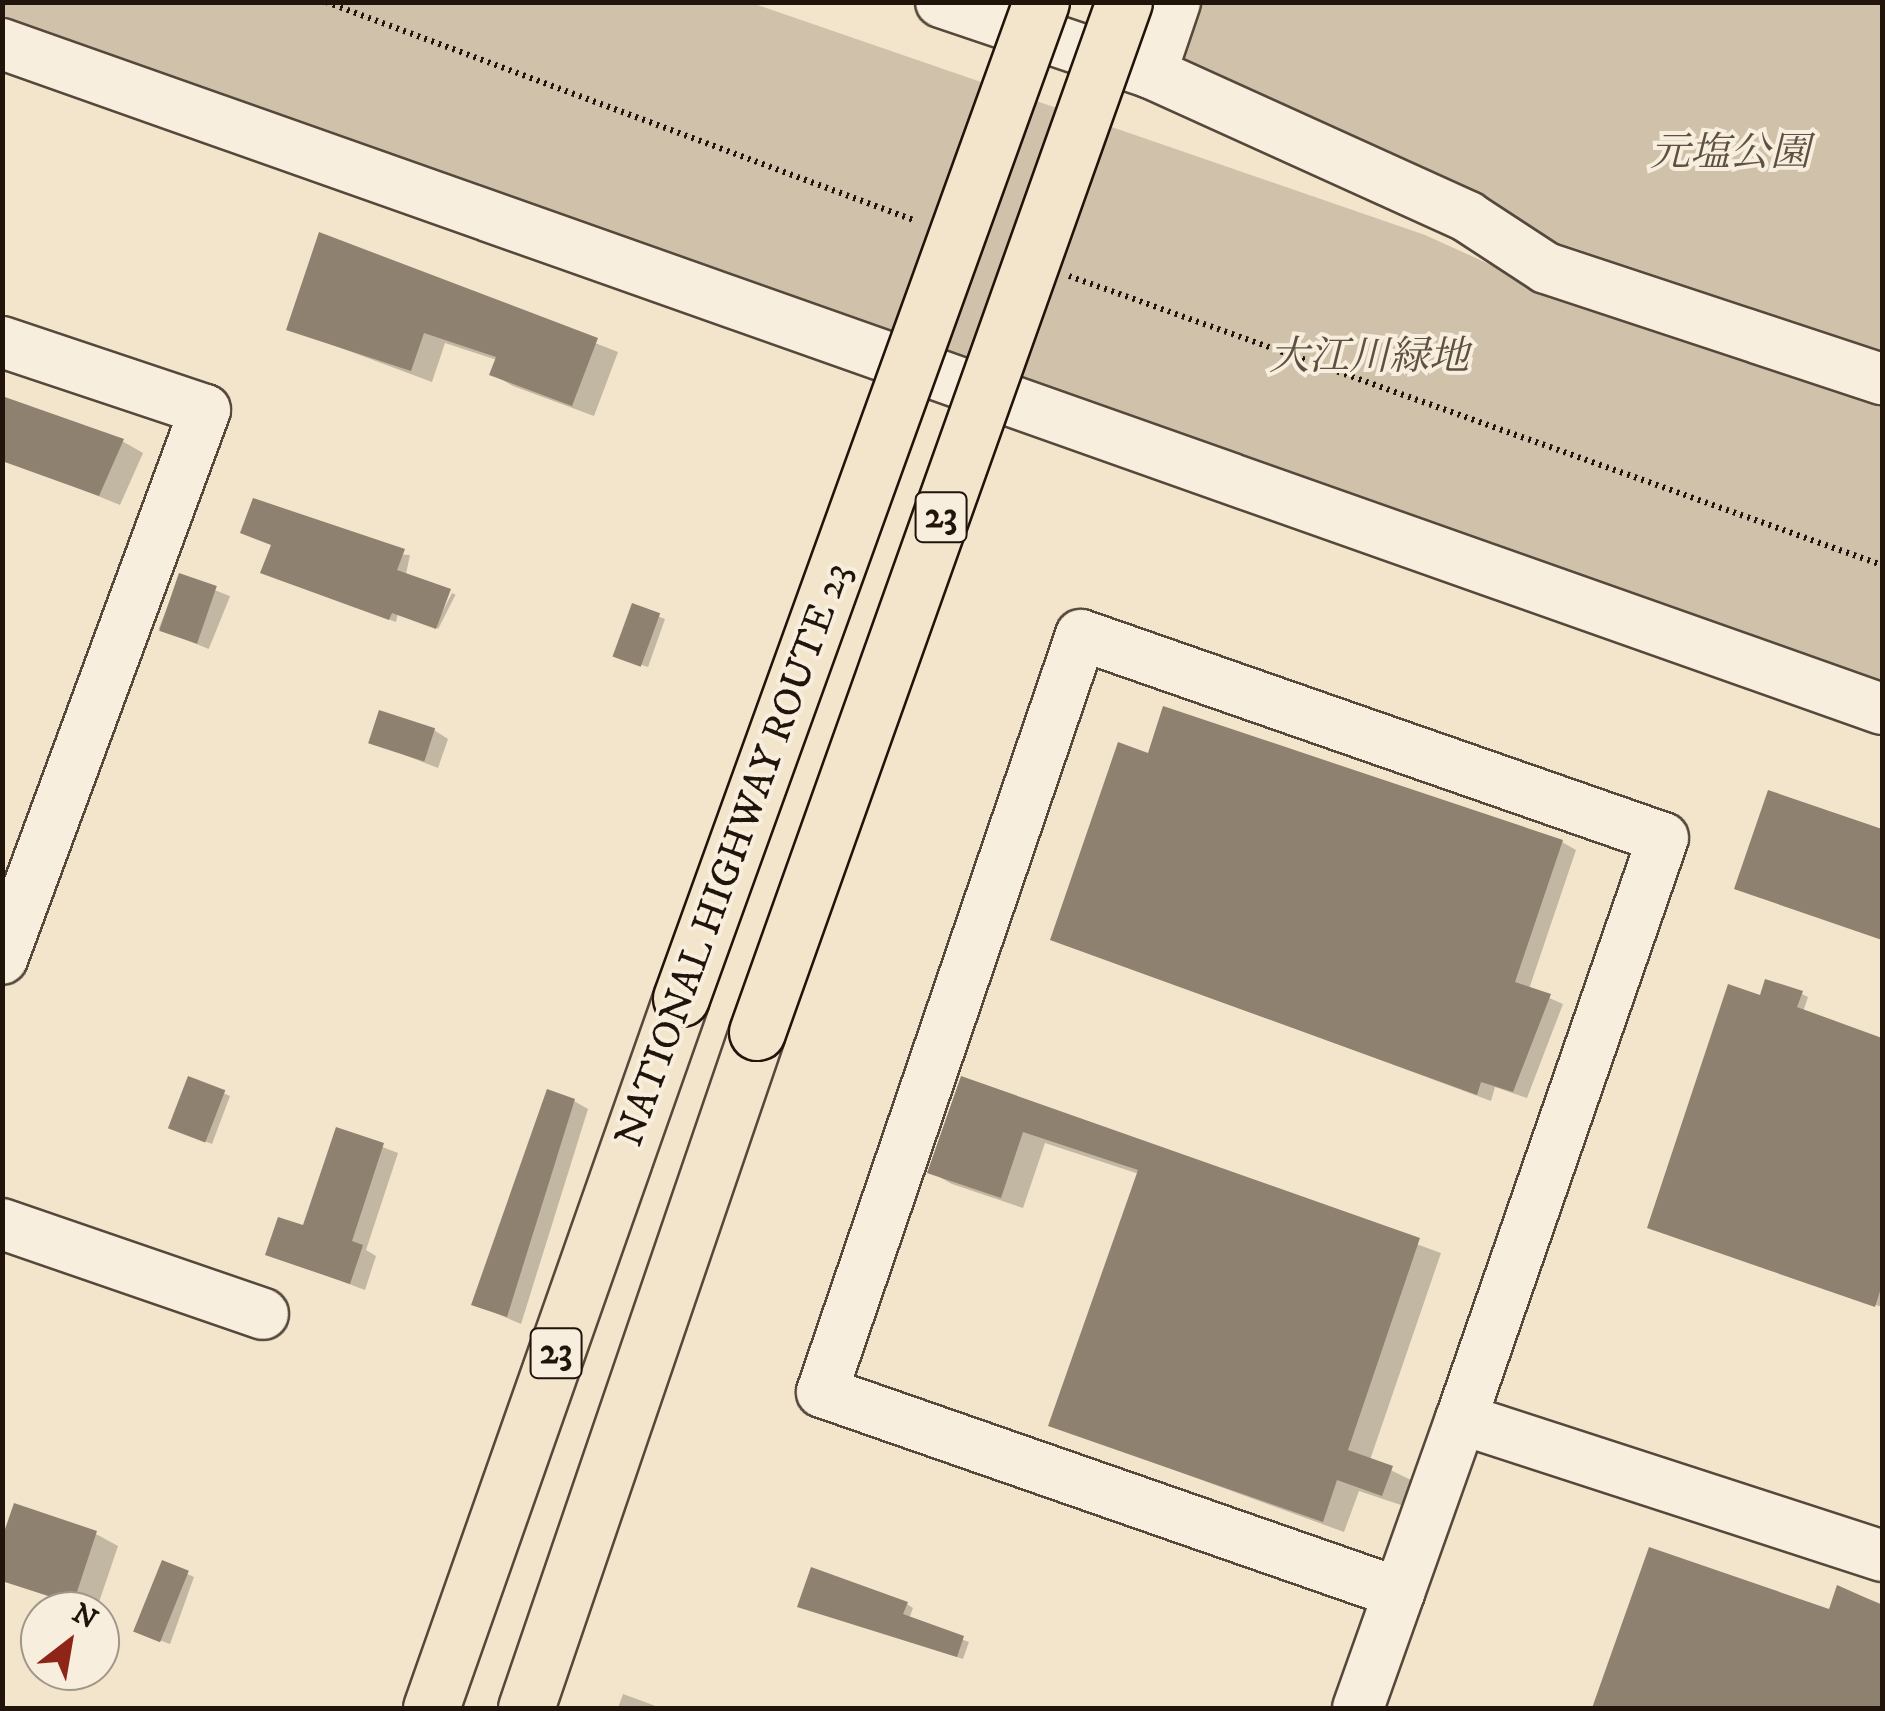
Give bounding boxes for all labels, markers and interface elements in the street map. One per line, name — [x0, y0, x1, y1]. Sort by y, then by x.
park label: 元塩公園 — [1650, 130, 1810, 178]
park label: 大江川緑地 — [1269, 334, 1469, 382]
road number: 23 — [914, 484, 968, 550]
street label: NATIONAL HIGHWAY ROUTE 23 — [606, 557, 862, 1153]
road number: 23 — [528, 1320, 584, 1386]
north arrow — [20, 1591, 120, 1691]
text: N — [66, 1596, 104, 1637]

